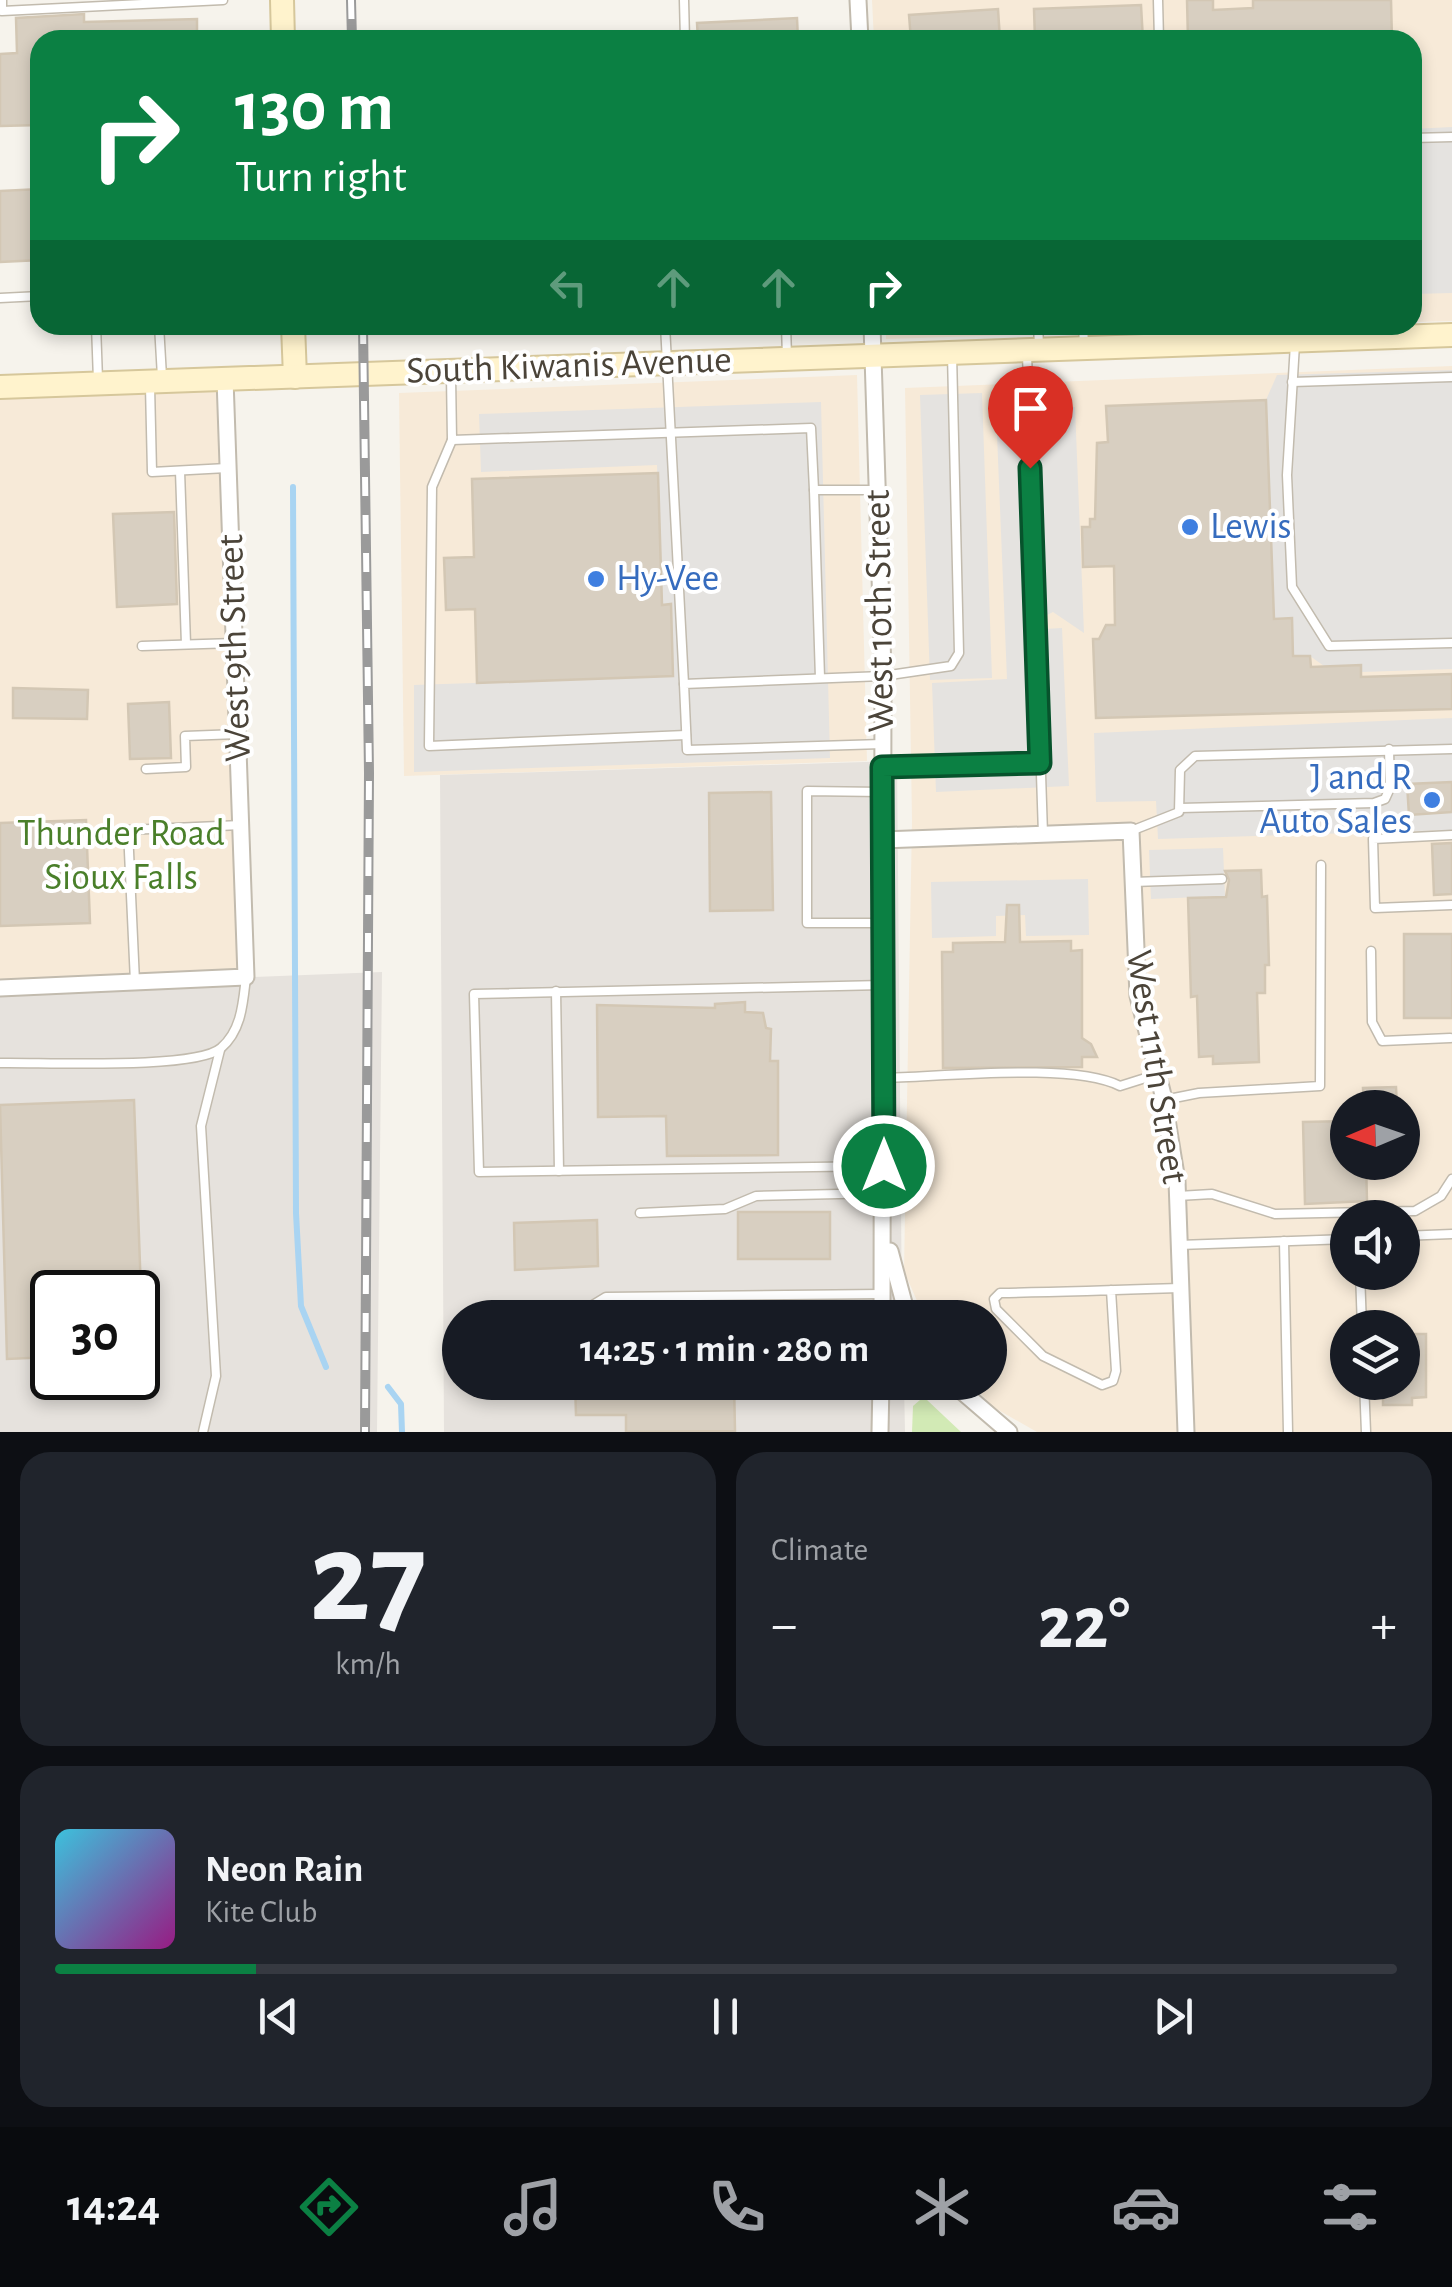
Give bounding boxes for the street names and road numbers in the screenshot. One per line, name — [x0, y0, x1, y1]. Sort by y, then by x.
street label: South Kiwanis Avenue — [406, 341, 732, 391]
street label: West 10th Street — [859, 489, 901, 733]
street label: West 9th Street — [212, 534, 258, 762]
street label: West 11th Street — [1119, 947, 1193, 1187]

